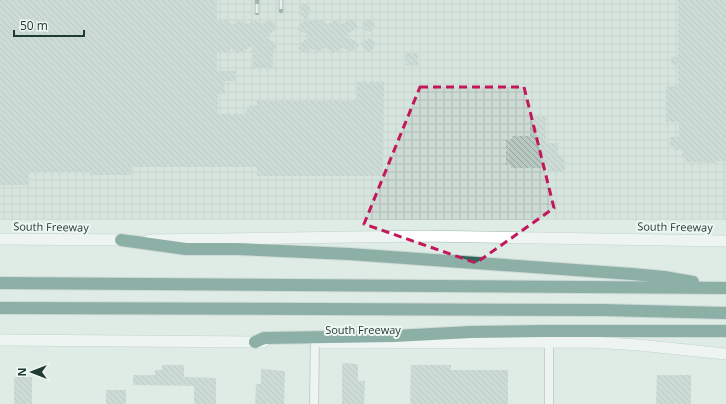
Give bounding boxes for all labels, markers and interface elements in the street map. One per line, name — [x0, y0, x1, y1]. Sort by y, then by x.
scale bar — [14, 12, 84, 38]
text: 50 m — [20, 17, 48, 34]
street label: South Freeway — [13, 218, 89, 235]
street label: South Freeway — [637, 218, 713, 235]
street label: South Freeway — [325, 322, 401, 337]
north arrow — [12, 352, 52, 392]
text: N — [14, 368, 29, 376]

